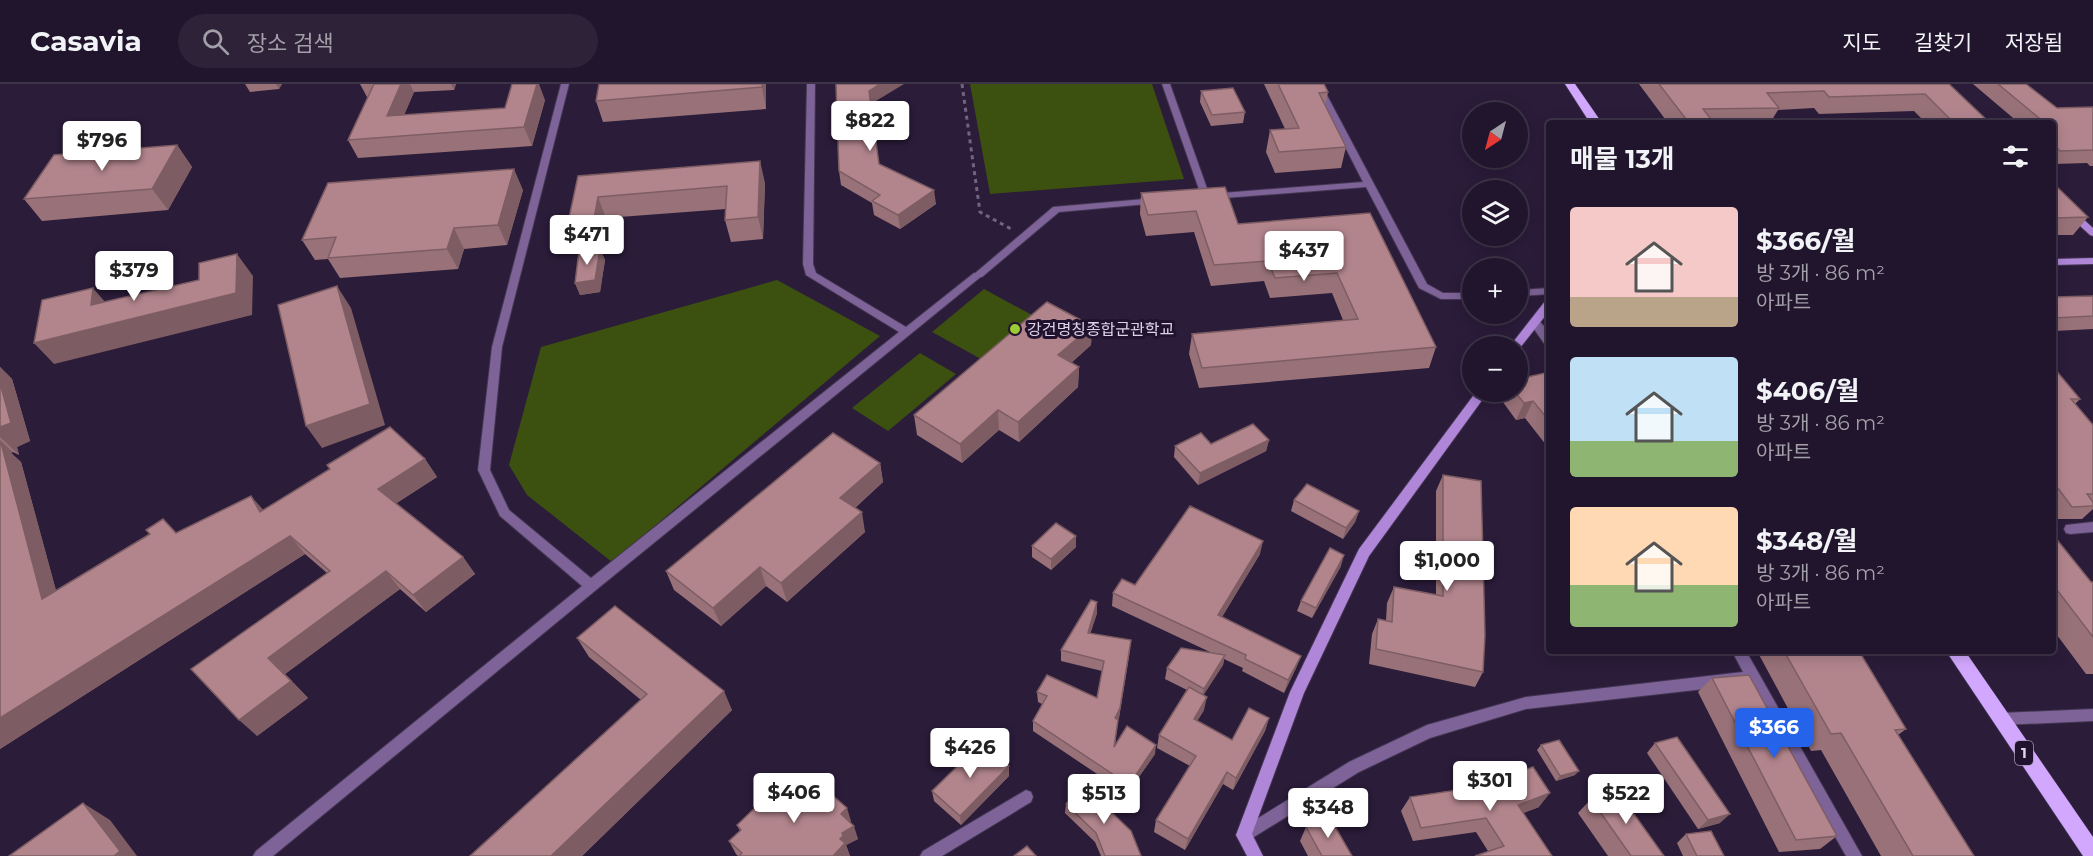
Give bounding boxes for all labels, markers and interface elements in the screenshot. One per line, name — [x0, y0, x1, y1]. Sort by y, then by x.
search box — [178, 14, 598, 68]
text: Casavia — [30, 24, 142, 58]
icon: search — [199, 25, 232, 58]
text: 장소 검색 — [247, 30, 334, 57]
text: 지도 — [1842, 30, 1881, 55]
text: 길찾기 — [1914, 30, 1972, 55]
text: 저장됨 — [2005, 30, 2063, 55]
pin: $822 — [834, 101, 906, 152]
north arrow — [1462, 102, 1528, 168]
map controls — [1462, 102, 1528, 402]
text: $822 — [845, 108, 895, 132]
pin: $796 — [66, 121, 138, 172]
text: $796 — [77, 128, 127, 152]
icon: filters — [1999, 140, 2032, 173]
text: 매물 13개 — [1570, 143, 1675, 175]
button: layers — [1462, 180, 1528, 246]
pin: $471 — [551, 215, 623, 266]
text: $471 — [564, 222, 610, 246]
text: $366/월 — [1756, 225, 1855, 257]
pin: $437 — [1268, 231, 1340, 282]
icon: home — [1618, 231, 1690, 303]
text: $437 — [1279, 238, 1329, 262]
pin: $379 — [98, 251, 170, 302]
text: $379 — [109, 258, 159, 282]
button: + — [1462, 258, 1528, 324]
text: 방 3개 · 86 m² — [1756, 261, 1885, 285]
text: 아파트 — [1756, 290, 1811, 314]
place label: 강건명칭종합군관학교 — [1027, 320, 1174, 339]
marker: 강건명칭종합군관학교 — [1008, 322, 1022, 336]
button: − — [1462, 336, 1528, 402]
text: $406/월 — [1756, 375, 1859, 407]
icon: home — [1618, 381, 1690, 453]
text: 방 3개 · 86 m² — [1756, 411, 1885, 435]
text: 아파트 — [1756, 440, 1811, 464]
text: $348/월 — [1756, 525, 1857, 557]
icon: home — [1618, 531, 1690, 603]
pin: $1,000 — [1398, 541, 1496, 592]
text: $1,000 — [1414, 548, 1480, 572]
text: 방 3개 · 86 m² — [1756, 561, 1885, 585]
text: 아파트 — [1756, 590, 1811, 614]
pin: $366 — [1738, 708, 1810, 759]
text: $366 — [1749, 715, 1799, 739]
pin: $426 — [934, 728, 1006, 779]
text: $426 — [944, 735, 996, 759]
road number: 1 — [2015, 741, 2033, 765]
pin: $301 — [1454, 761, 1526, 812]
text: $301 — [1467, 768, 1513, 792]
pin: $406 — [758, 773, 830, 824]
pin: $513 — [1068, 774, 1140, 825]
pin: $522 — [1590, 774, 1662, 825]
text: $406 — [767, 780, 821, 804]
text: $513 — [1082, 781, 1126, 805]
text: $522 — [1602, 781, 1650, 805]
pin: $348 — [1292, 788, 1364, 839]
text: $348 — [1302, 795, 1354, 819]

